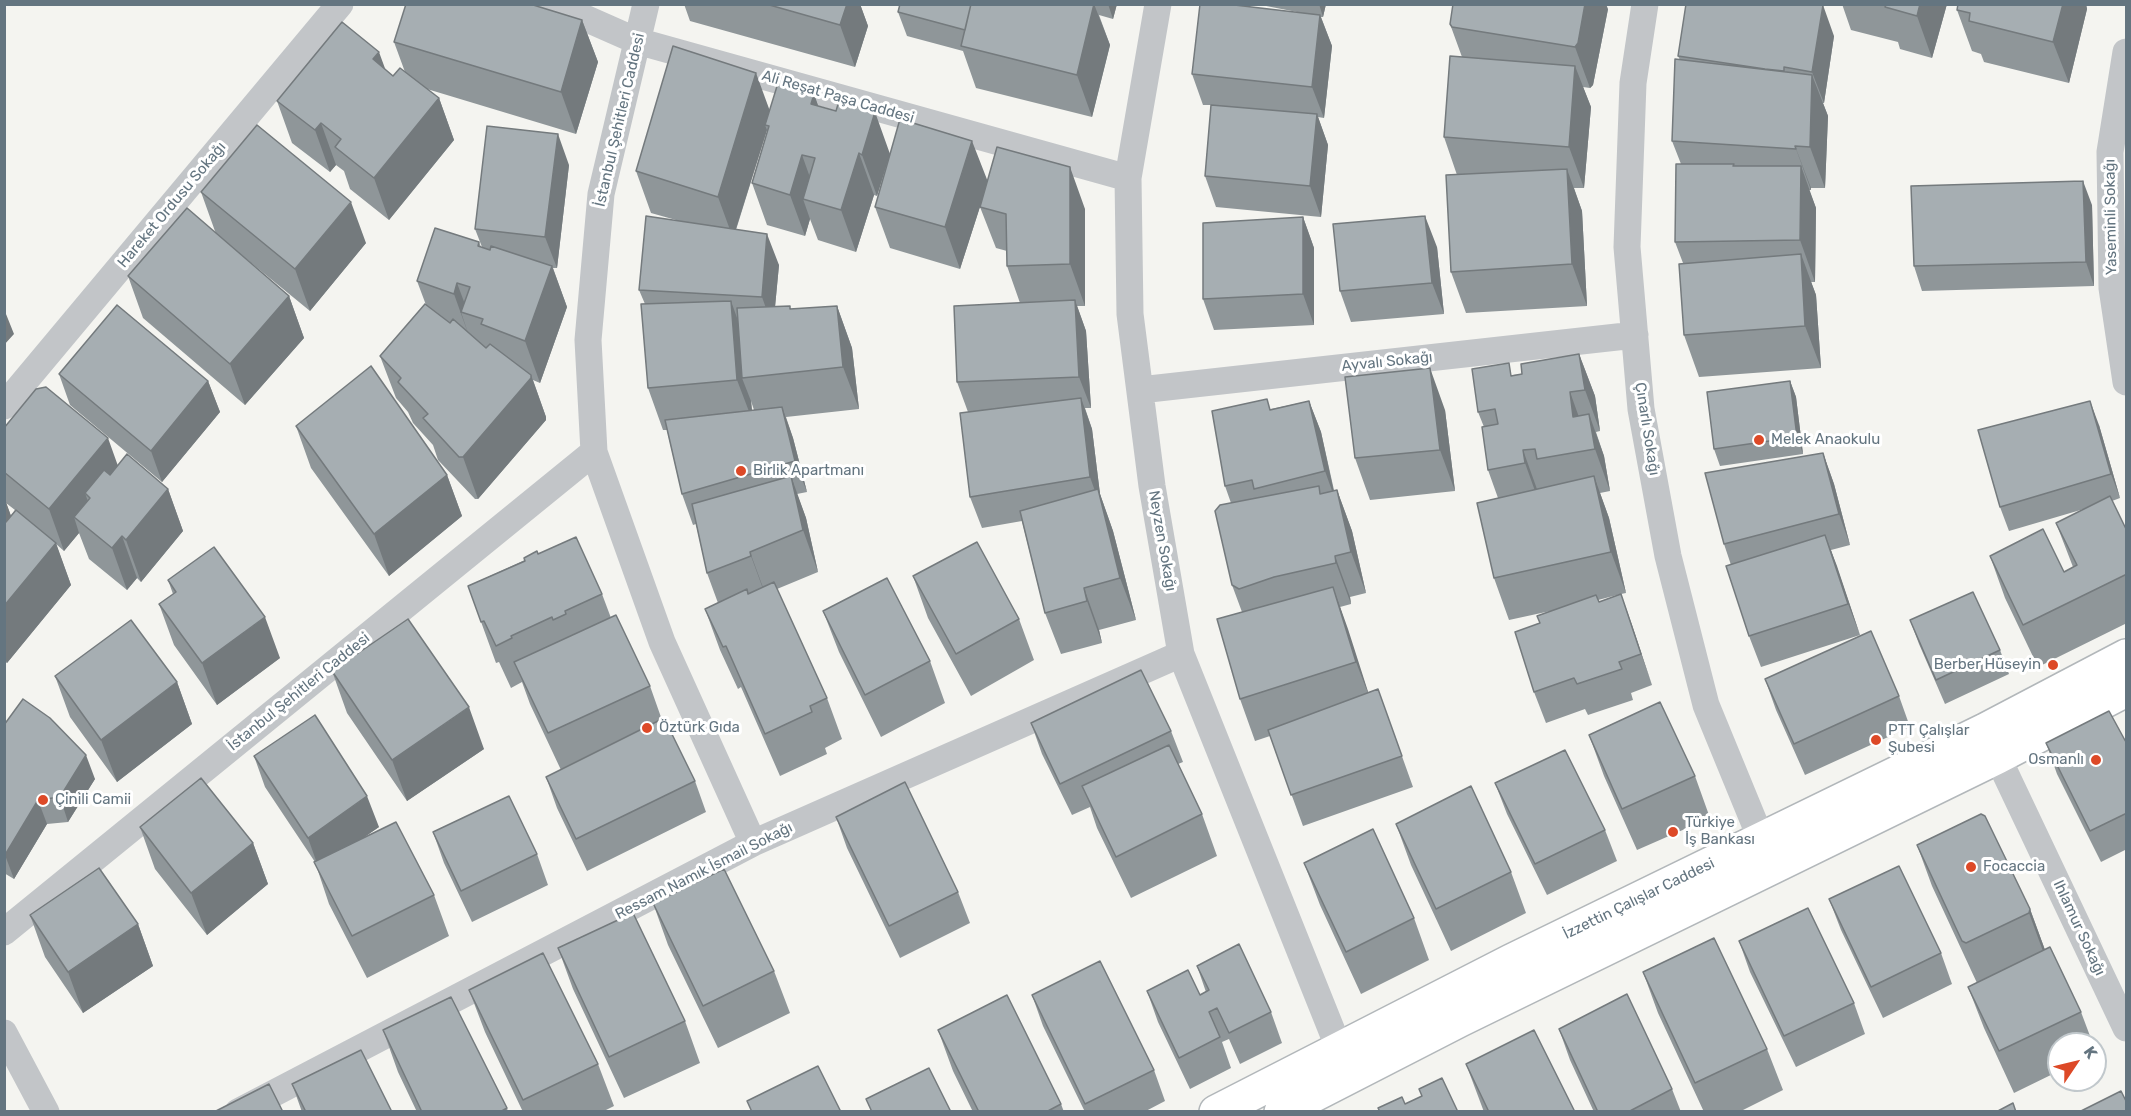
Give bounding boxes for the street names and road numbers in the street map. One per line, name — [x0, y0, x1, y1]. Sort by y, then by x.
street label: İstanbul Şehitleri Caddesi — [591, 32, 649, 208]
street label: Ali Reşat Paşa Caddesi — [760, 67, 916, 127]
street label: Hareket Ordusu Sokağı — [114, 138, 230, 272]
street label: Yaseminli Sokağı — [2101, 159, 2121, 275]
street label: Ayvalı Sokağı — [1341, 348, 1433, 376]
street label: Çınarlı Sokağı — [1631, 381, 1663, 477]
street label: Neyzen Sokağı — [1144, 489, 1180, 593]
street label: İstanbul Şehitleri Caddesi — [224, 629, 374, 755]
street label: Ressam Namık İsmail Sokağı — [612, 818, 796, 924]
street label: İzzettin Çalışlar Caddesi — [1560, 855, 1718, 943]
street label: Ihlamur Sokağı — [2049, 877, 2109, 979]

